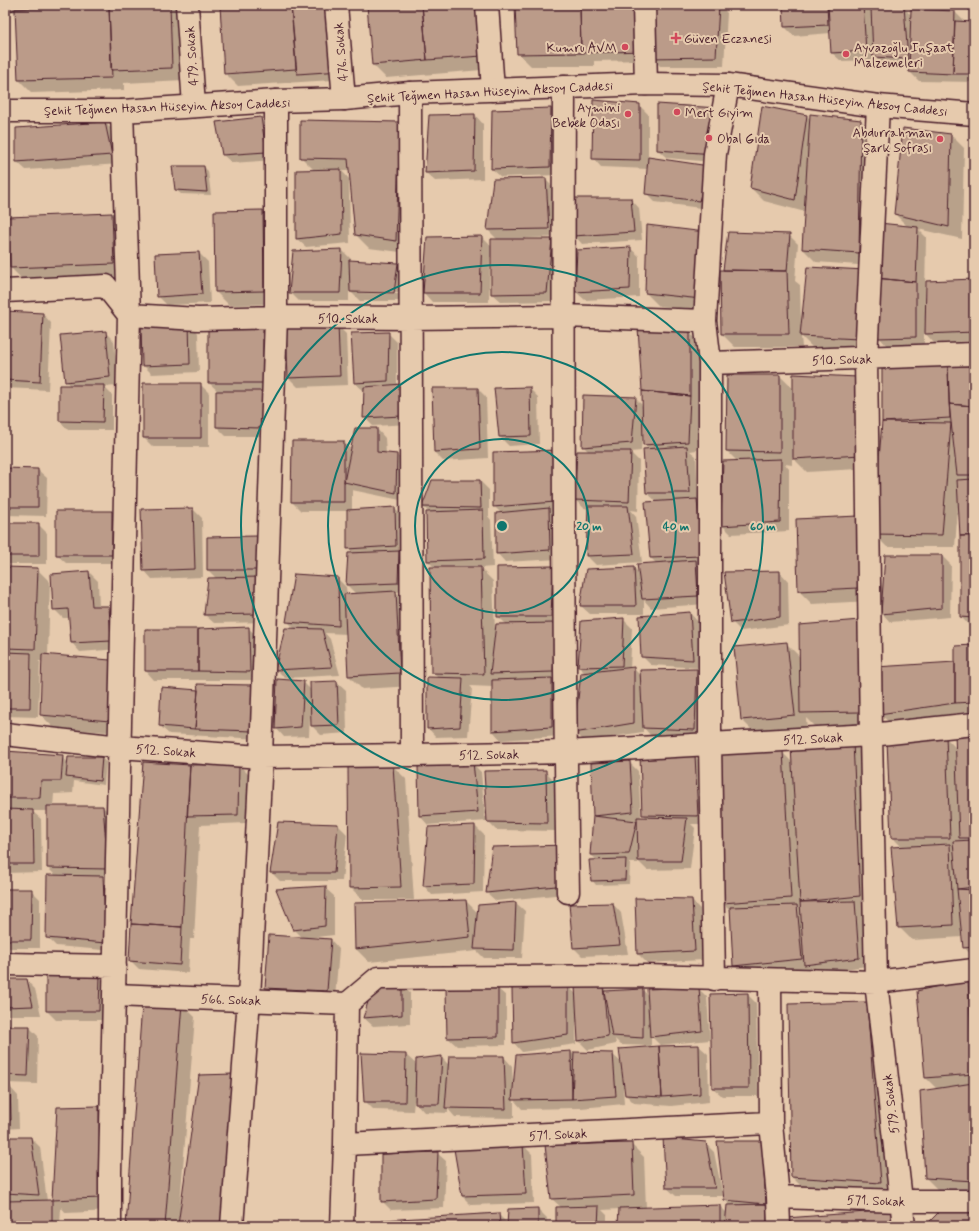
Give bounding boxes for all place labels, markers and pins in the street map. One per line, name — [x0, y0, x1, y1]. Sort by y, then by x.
place label: Güven Eczanesi — [684, 31, 772, 48]
marker: Güven Eczanesi — [671, 33, 681, 43]
place label: Kumru AVM — [547, 40, 617, 57]
place label: Ayvazoğlu Inşaat Malzemeleri — [854, 40, 954, 72]
marker: Kumru AVM — [620, 42, 630, 52]
marker: Ayvazoğlu Inşaat Malzemeleri — [841, 49, 851, 59]
place label: Aymini Bebek Odası — [552, 100, 620, 132]
place label: Mert Giyim — [685, 105, 753, 122]
marker: Mert Giyim — [672, 107, 682, 117]
marker: Aymini Bebek Odası — [623, 109, 633, 119]
place label: Abdurrahman Şark Sofrası — [853, 125, 932, 157]
place label: Obal Gıda — [717, 131, 770, 148]
marker: Obal Gıda — [704, 133, 714, 143]
marker: Abdurrahman Şark Sofrası — [935, 134, 945, 144]
centre of rings — [495, 519, 509, 533]

